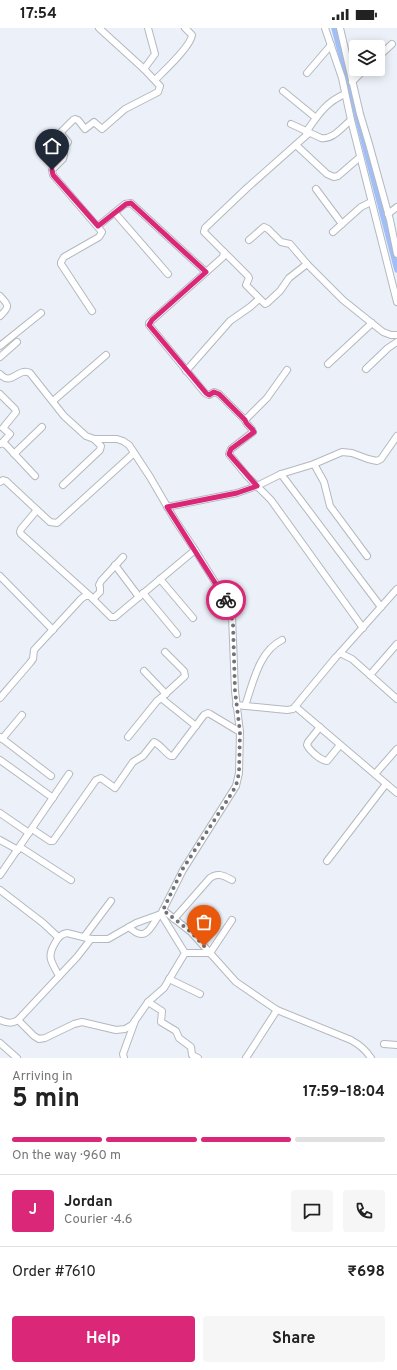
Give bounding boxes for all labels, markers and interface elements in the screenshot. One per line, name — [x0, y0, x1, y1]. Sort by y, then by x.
text: 17:54 — [20, 5, 57, 24]
map controls — [349, 40, 385, 76]
button: layers — [349, 40, 385, 76]
pin — [35, 129, 69, 170]
icon: home — [41, 135, 63, 157]
courier — [206, 580, 246, 620]
icon: bike — [215, 589, 237, 611]
pin — [187, 905, 221, 946]
icon: bag — [193, 911, 215, 933]
text: Arriving in — [12, 1069, 73, 1085]
text: 5 min — [12, 1083, 80, 1116]
text: 17:59–18:04 — [303, 1083, 385, 1102]
text: On the way · 960 m — [12, 1148, 121, 1164]
button: chat — [291, 1190, 333, 1232]
button: phone — [343, 1190, 385, 1232]
text: Jordan — [64, 1193, 113, 1212]
text: J — [29, 1201, 37, 1220]
text: Courier · 4.6 — [64, 1212, 132, 1228]
text: Order #7610 — [12, 1263, 96, 1282]
text: ₹698 — [347, 1263, 385, 1282]
button: Help — [12, 1316, 195, 1362]
button: Share — [203, 1316, 385, 1362]

